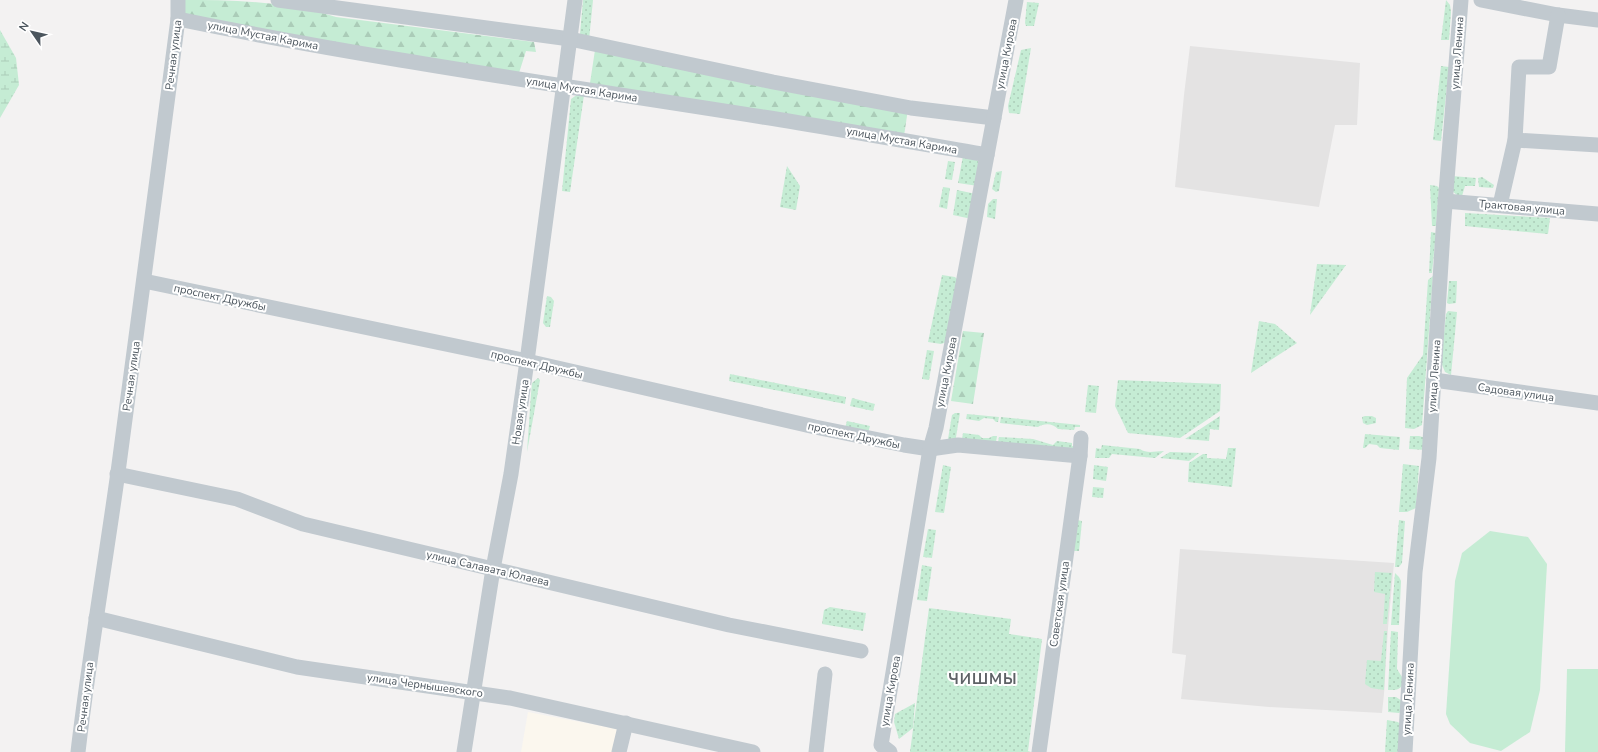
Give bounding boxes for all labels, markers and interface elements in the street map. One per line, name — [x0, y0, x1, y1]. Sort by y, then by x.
north arrow — [12, 12, 52, 52]
street label: улица Ленина — [1447, 16, 1468, 90]
street label: улица Мустая Карима — [206, 17, 320, 54]
street label: улица Кирова — [992, 17, 1021, 91]
text: N — [16, 19, 33, 34]
street label: Речная улица — [162, 19, 185, 91]
street label: улица Мустая Карима — [525, 73, 639, 106]
street label: улица Мустая Карима — [845, 123, 959, 158]
street label: Трактовая улица — [1478, 196, 1566, 219]
street label: проспект Дружбы — [172, 280, 267, 315]
street label: улица Кирова — [932, 335, 961, 409]
street label: улица Ленина — [1424, 339, 1445, 413]
street label: Речная улица — [119, 340, 144, 412]
street label: проспект Дружбы — [489, 347, 584, 382]
street label: Новая улица — [508, 378, 533, 446]
street label: Садовая улица — [1477, 380, 1555, 405]
street label: проспект Дружбы — [806, 418, 901, 453]
street label: улица Салавата Юлаева — [425, 547, 551, 590]
street label: Советская улица — [1046, 560, 1073, 648]
street label: улица Кирова — [877, 654, 904, 728]
street label: Речная улица — [74, 661, 97, 733]
street label: улица Ленина — [1399, 662, 1418, 736]
district label: ЧИШМЫ — [948, 669, 1018, 689]
street label: улица Чернышевского — [366, 670, 484, 701]

